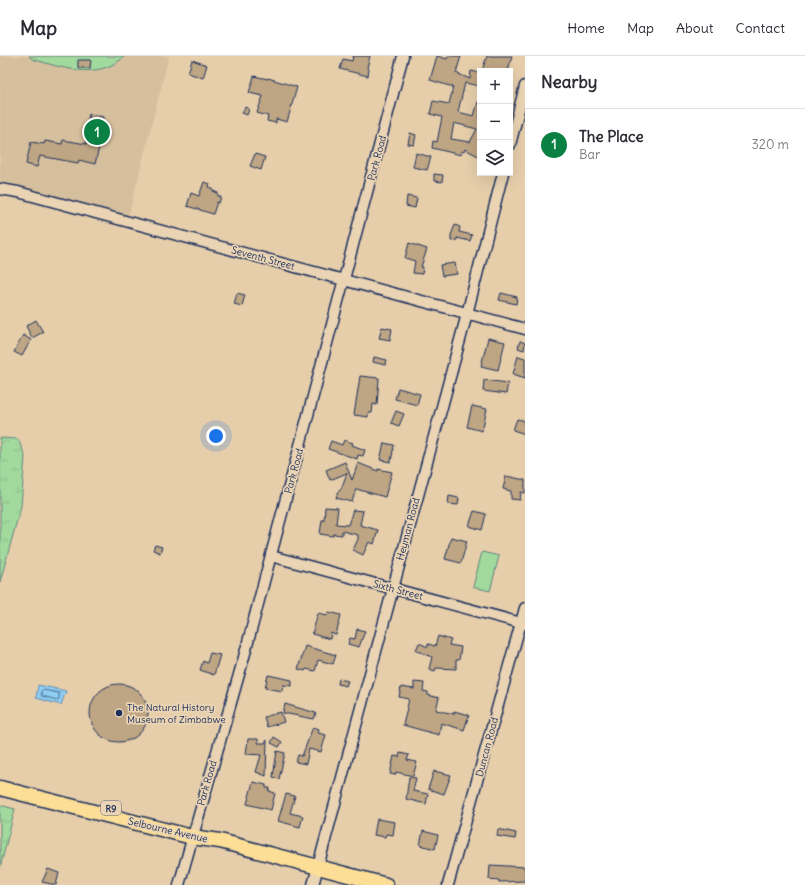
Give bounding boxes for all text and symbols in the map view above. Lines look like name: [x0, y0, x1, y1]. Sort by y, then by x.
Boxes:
text: Map: [20, 16, 57, 40]
text: Home: [567, 19, 605, 37]
text: Map: [627, 19, 654, 37]
text: About: [676, 19, 714, 37]
text: Contact: [736, 19, 785, 37]
map controls: [477, 68, 513, 176]
button: +: [477, 68, 513, 104]
text: Nearby: [541, 71, 597, 93]
button: −: [477, 104, 513, 140]
pin: 1: [84, 117, 110, 147]
text: The Place: [579, 127, 643, 146]
street label: Park Road: [365, 134, 389, 182]
text: 1: [551, 136, 557, 153]
text: 320 m: [751, 136, 789, 153]
button: layers: [477, 140, 513, 176]
text: Bar: [579, 146, 600, 163]
street label: Seventh Street: [230, 243, 297, 273]
your location: [206, 426, 226, 446]
street label: Park Road: [282, 447, 306, 495]
street label: Heyman Road: [393, 496, 423, 562]
street label: Sixth Street: [372, 577, 425, 603]
place label: The Natural History Museum of Zimbabwe: [127, 701, 226, 726]
marker: The Natural History Museum of Zimbabwe: [114, 708, 124, 718]
street label: Duncan Road: [473, 716, 501, 778]
street label: Park Road: [194, 759, 220, 807]
road number: R9: [101, 801, 121, 815]
street label: Selbourne Avenue: [127, 815, 209, 845]

